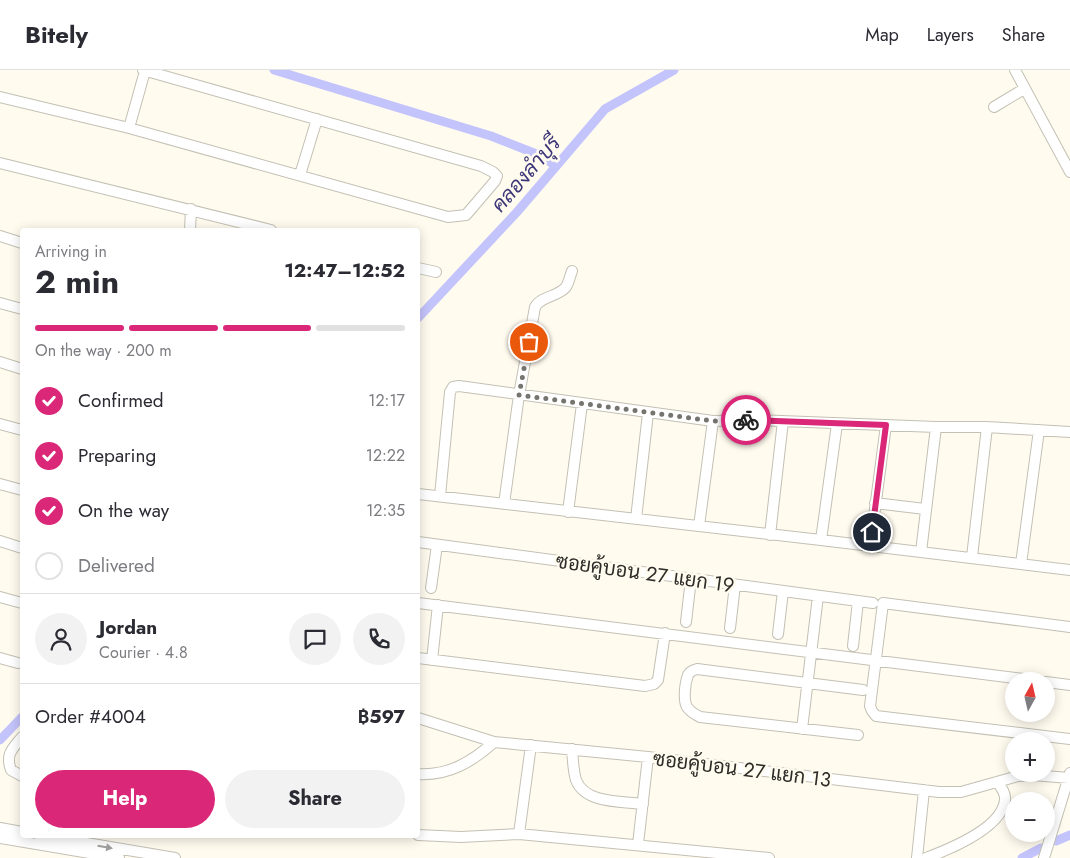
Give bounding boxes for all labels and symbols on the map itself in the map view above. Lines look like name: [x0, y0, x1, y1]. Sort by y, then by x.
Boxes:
water label: คลองลำบุรี: [484, 128, 569, 219]
pin: [508, 321, 550, 363]
courier: [721, 395, 771, 445]
pin: [851, 511, 893, 553]
street label: ซอยคู้บอน 27 แยก 19: [554, 547, 736, 600]
north arrow: [1005, 672, 1055, 722]
street label: ซอยคู้บอน 27 แยก 13: [651, 744, 833, 795]
one-way arrow: [97, 843, 113, 851]

